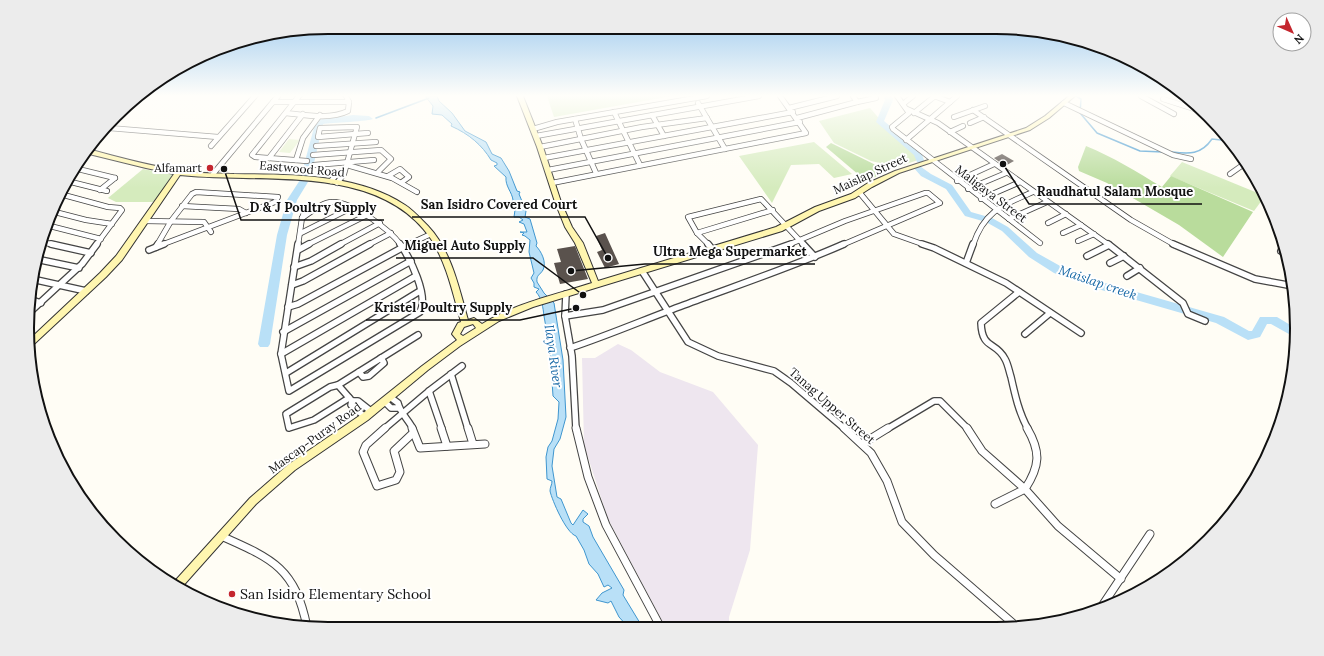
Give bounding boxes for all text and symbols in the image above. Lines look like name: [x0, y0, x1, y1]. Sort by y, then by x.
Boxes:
north arrow: [1272, 12, 1312, 52]
text: N: [1291, 31, 1307, 47]
street label: Maislap Street: [830, 150, 910, 197]
street label: Eastwood Road: [259, 157, 345, 180]
place label: Alfamart: [153, 160, 202, 175]
street label: Maligaya Street: [952, 162, 1031, 226]
marker: Alfamart: [205, 163, 215, 173]
callout: Raudhatul Salam Mosque: [1029, 179, 1202, 204]
text: Raudhatul Salam Mosque: [1037, 183, 1193, 200]
callout: San Isidro Covered Court: [412, 192, 585, 217]
callout: D & J Poultry Supply: [241, 195, 384, 220]
text: San Isidro Covered Court: [421, 196, 578, 213]
text: D & J Poultry Supply: [250, 199, 377, 216]
callout: Miguel Auto Supply: [396, 233, 533, 258]
text: Miguel Auto Supply: [404, 237, 527, 254]
callout: Ultra Mega Supermarket: [645, 239, 815, 264]
text: Ultra Mega Supermarket: [653, 243, 808, 260]
water label: Maislap creek: [1057, 261, 1139, 304]
callout: Kristel Poultry Supply: [366, 295, 520, 320]
text: Kristel Poultry Supply: [374, 299, 513, 316]
water label: Ilaya River: [541, 323, 566, 389]
street label: Tanag Upper Street: [786, 364, 879, 447]
street label: Mascap-Puray Road: [265, 399, 364, 476]
place label: San Isidro Elementary School: [240, 585, 431, 603]
marker: San Isidro Elementary School: [227, 589, 237, 599]

